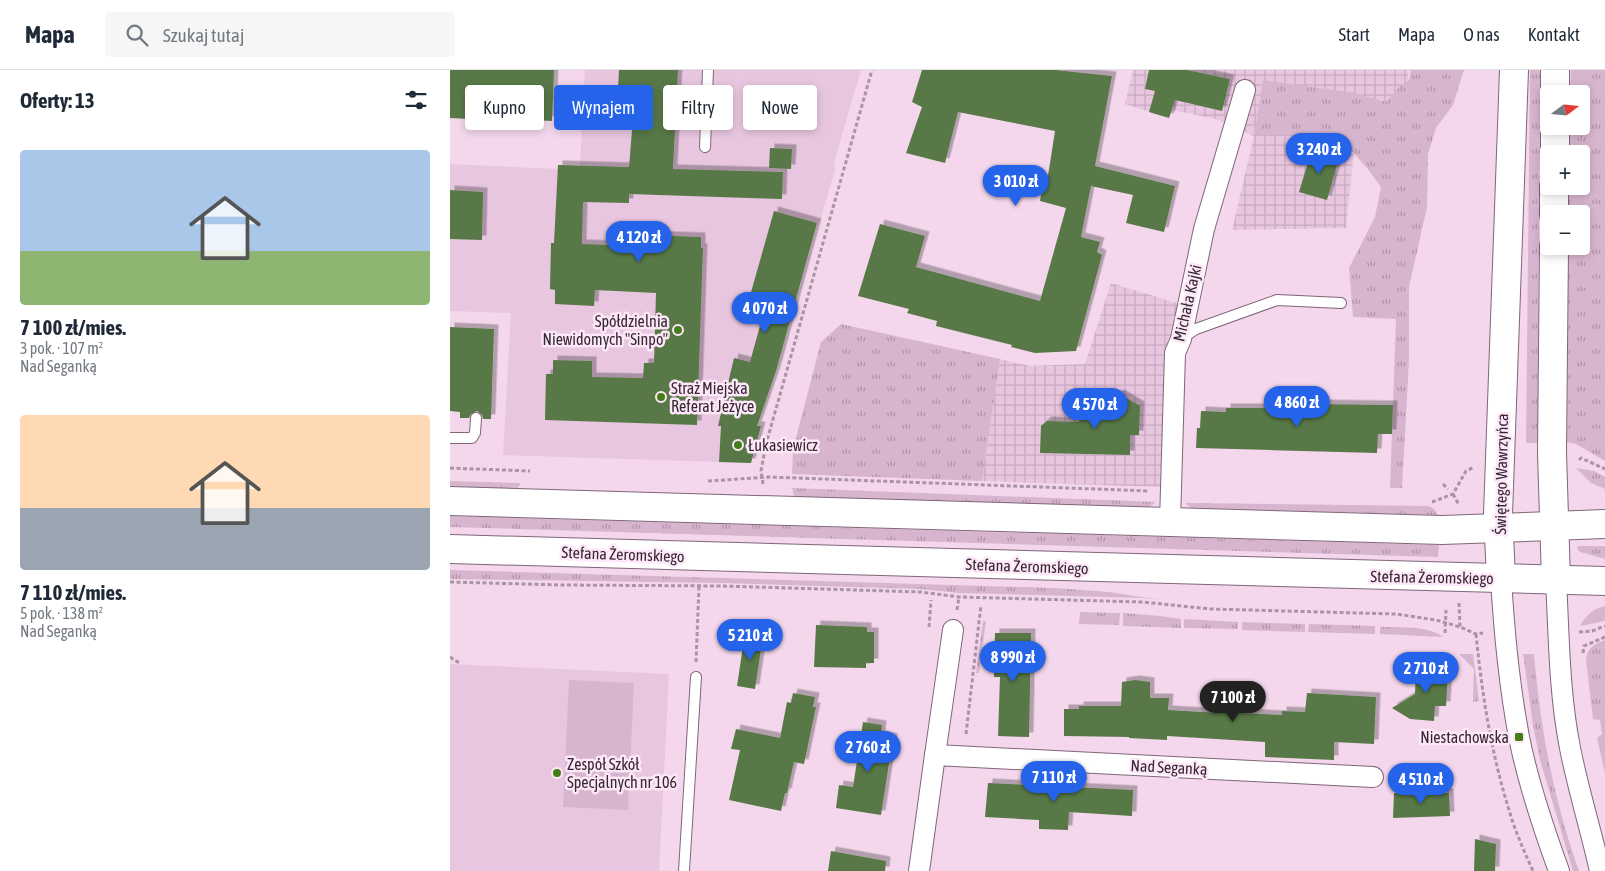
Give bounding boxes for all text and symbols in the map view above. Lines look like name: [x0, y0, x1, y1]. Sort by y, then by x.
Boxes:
search box: [105, 12, 455, 57]
text: Mapa: [25, 21, 75, 48]
icon: search: [123, 21, 151, 49]
text: Szukaj tutaj: [163, 24, 244, 46]
text: Start: [1338, 24, 1370, 45]
text: Mapa: [1398, 24, 1435, 45]
text: O nas: [1463, 24, 1500, 45]
text: Kontakt: [1528, 24, 1580, 45]
chip: Kupno: [465, 85, 544, 130]
chip: Wynajem: [554, 85, 653, 130]
chip: Filtry: [663, 85, 733, 130]
chip: Nowe: [743, 85, 817, 130]
north arrow: [1540, 85, 1590, 135]
map controls: [1540, 85, 1590, 255]
icon: filters: [402, 86, 430, 114]
text: Oferty: 13: [20, 88, 95, 112]
pin: 3 240 zł: [1267, 132, 1371, 175]
text: 3 240 zł: [1297, 140, 1341, 158]
button: +: [1540, 145, 1590, 195]
pin: 3 010 zł: [964, 164, 1068, 207]
text: 3 010 zł: [994, 172, 1038, 190]
icon: home: [180, 183, 270, 273]
button: −: [1540, 205, 1590, 255]
pin: 4 120 zł: [587, 220, 691, 263]
text: 4 120 zł: [617, 228, 661, 246]
street label: Michała Kajki: [1169, 263, 1206, 343]
pin: 4 070 zł: [713, 292, 817, 334]
text: 4 070 zł: [743, 299, 787, 317]
place label: Spółdzielnia Niewidomych "Sinpo": [543, 312, 668, 349]
text: 7 100 zł/mies.: [20, 315, 126, 339]
marker: Spółdzielnia Niewidomych "Sinpo": [672, 324, 684, 336]
text: 3 pok. · 107 m²: [20, 339, 103, 357]
text: Nad Seganką: [20, 357, 97, 375]
place label: Straż Miejska Referat Jeżyce: [671, 379, 754, 416]
pin: 4 860 zł: [1245, 386, 1349, 428]
pin: 4 570 zł: [1043, 388, 1147, 430]
marker: Straż Miejska Referat Jeżyce: [655, 391, 667, 403]
text: 4 860 zł: [1275, 393, 1319, 411]
text: 4 570 zł: [1073, 395, 1117, 413]
street label: Świętego Wawrzyńca: [1490, 413, 1512, 535]
place label: Łukasiewicz: [748, 436, 818, 454]
marker: Łukasiewicz: [732, 439, 744, 451]
icon: home: [180, 448, 270, 538]
street label: Stefana Żeromskiego: [561, 543, 685, 566]
street label: Stefana Żeromskiego: [965, 555, 1089, 578]
street label: Stefana Żeromskiego: [1370, 567, 1494, 588]
text: 7 110 zł/mies.: [20, 580, 126, 604]
text: 5 pok. · 138 m²: [20, 604, 103, 622]
pin: 5 210 zł: [698, 618, 802, 661]
text: Nad Seganką: [20, 622, 97, 640]
text: 5 210 zł: [728, 626, 772, 644]
pin: 8 990 zł: [961, 640, 1065, 683]
text: 8 990 zł: [991, 648, 1035, 666]
pin: 2 710 zł: [1374, 652, 1478, 694]
text: 2 710 zł: [1404, 659, 1448, 677]
pin: 7 100 zł: [1181, 680, 1285, 723]
text: 7 100 zł: [1211, 688, 1255, 706]
place label: Niestachowska: [1420, 728, 1509, 746]
pin: 2 760 zł: [816, 730, 920, 773]
marker: Niestachowska: [1513, 731, 1525, 743]
text: 2 760 zł: [846, 738, 890, 756]
place label: Zespół Szkół Specjalnych nr 106: [567, 755, 677, 792]
street label: Nad Seganką: [1130, 756, 1208, 779]
pin: 7 110 zł: [1002, 760, 1106, 803]
pin: 4 510 zł: [1369, 762, 1473, 805]
marker: Zespół Szkół Specjalnych nr 106: [551, 767, 563, 779]
text: 7 110 zł: [1032, 768, 1076, 786]
text: 4 510 zł: [1399, 770, 1443, 788]

